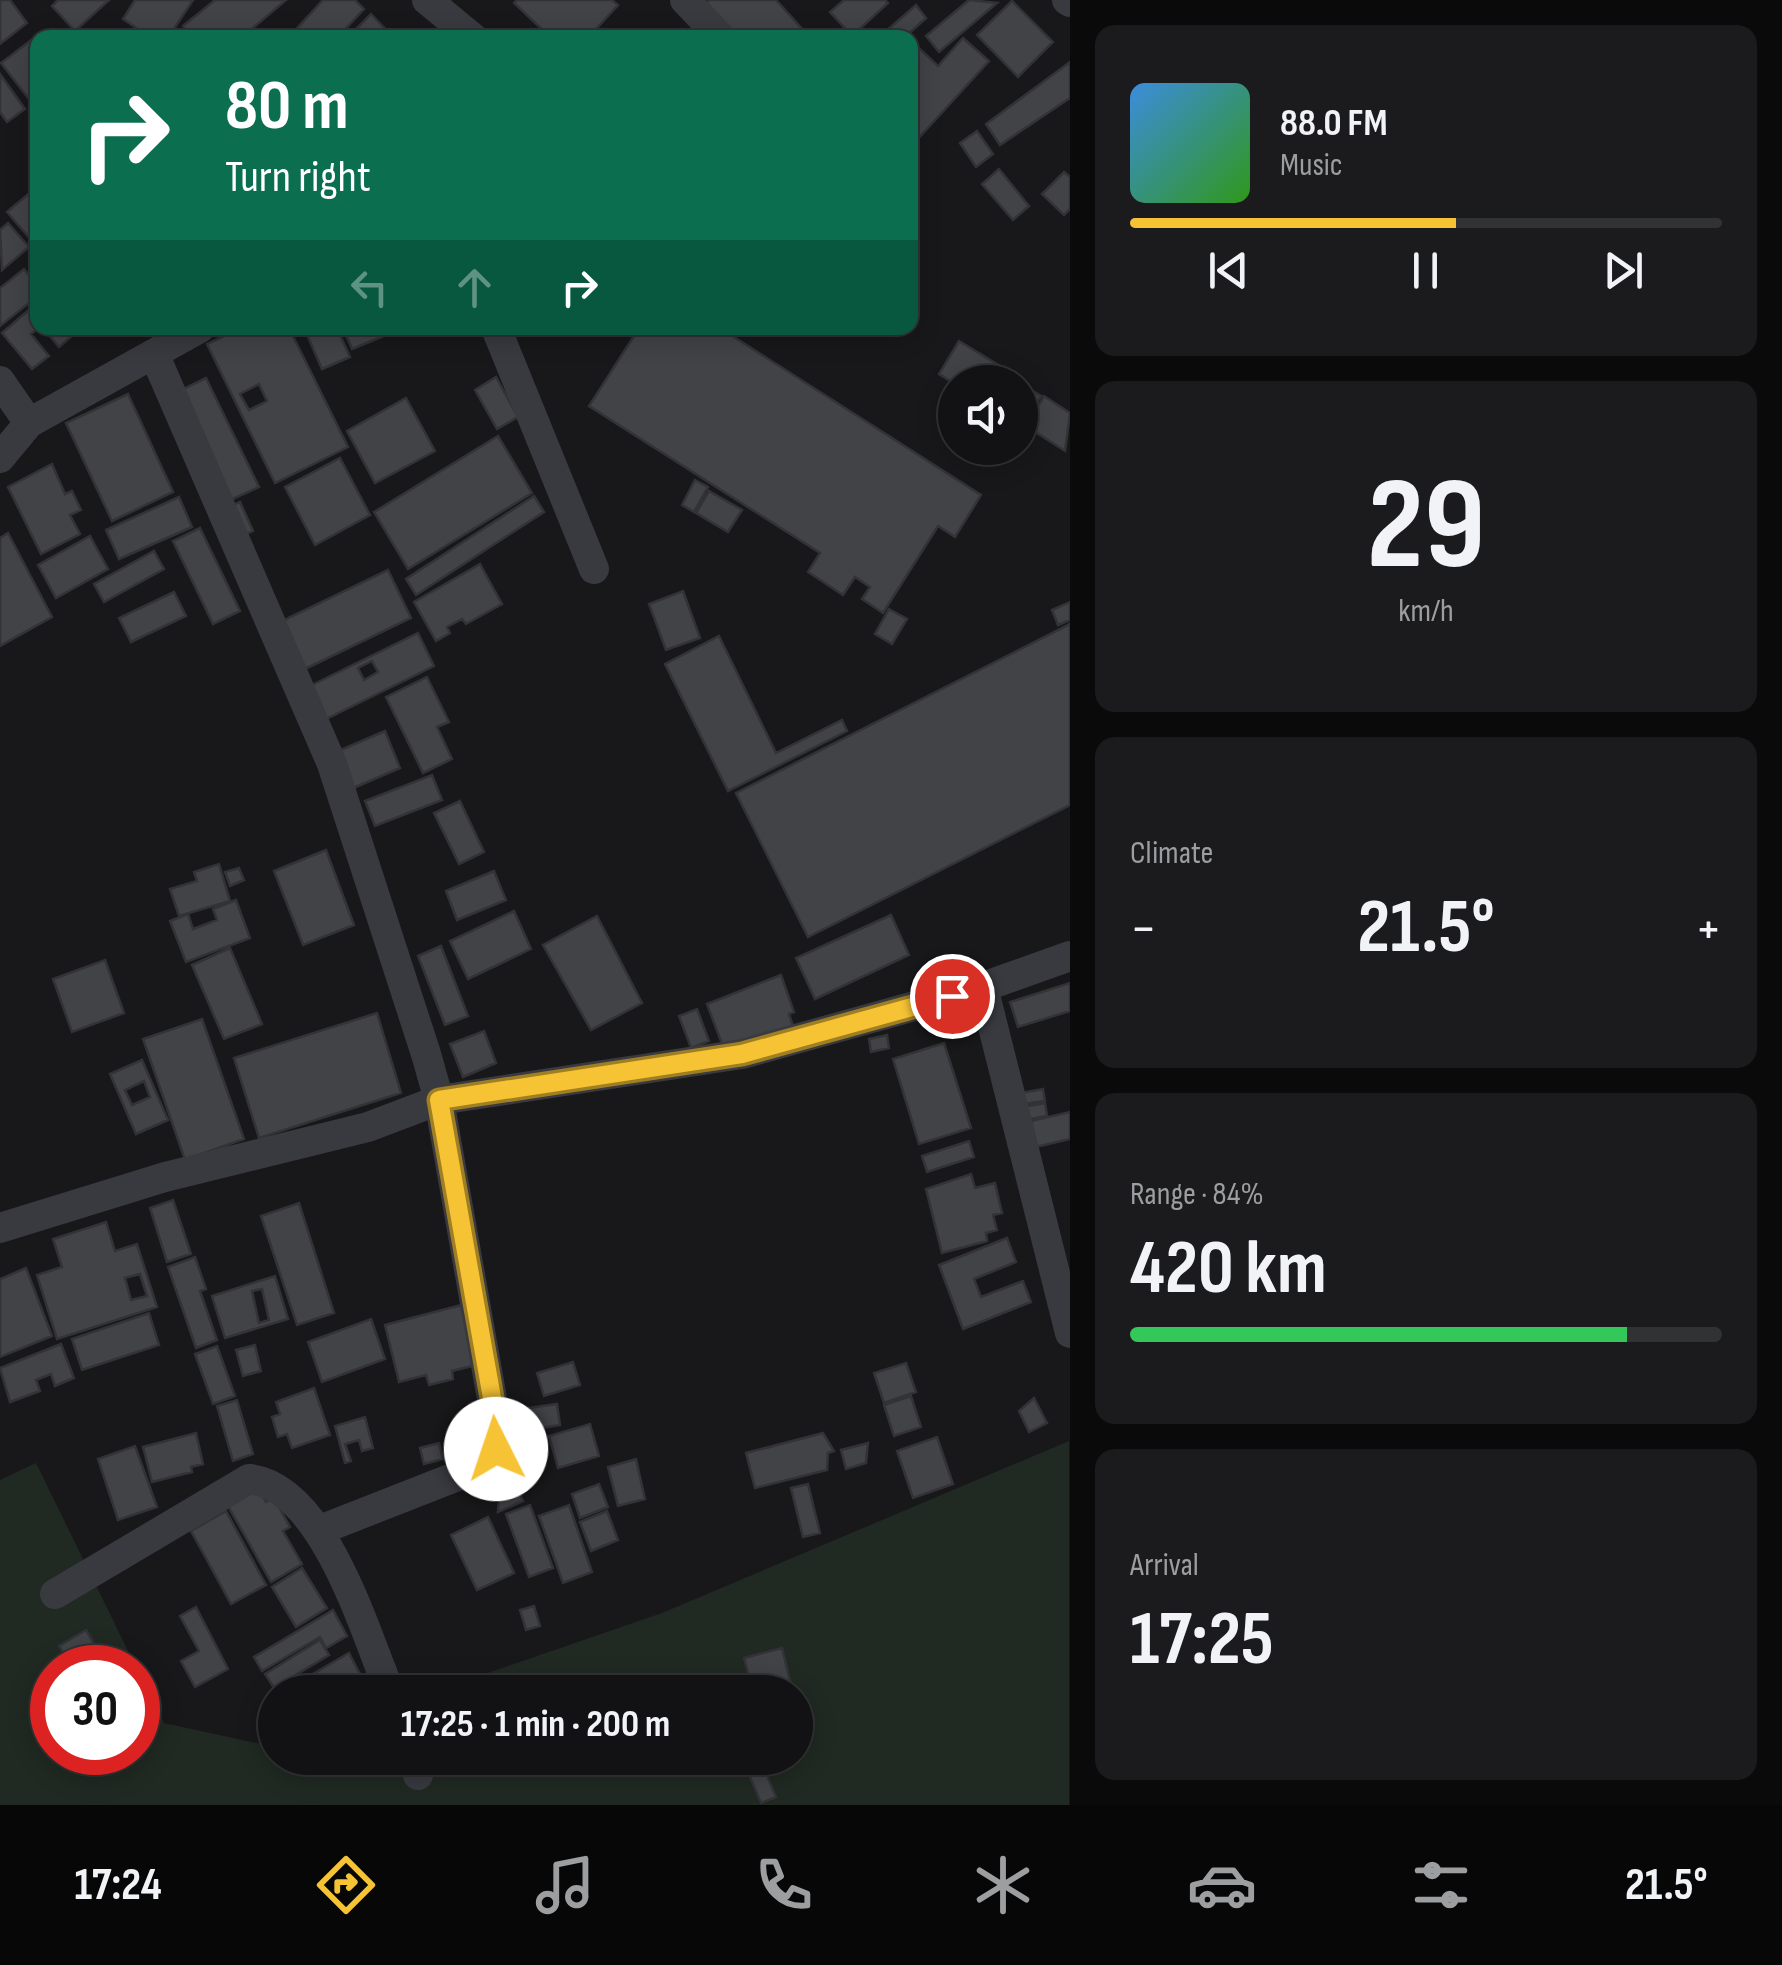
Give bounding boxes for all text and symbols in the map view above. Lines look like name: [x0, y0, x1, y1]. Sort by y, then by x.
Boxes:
text: 80 m: [225, 65, 349, 149]
icon: right: [60, 70, 190, 200]
text: 88.0 FM: [1280, 101, 1388, 146]
text: Music: [1280, 146, 1343, 185]
text: Turn right: [225, 150, 371, 205]
icon: previous: [1201, 243, 1256, 298]
icon: pause: [1398, 243, 1453, 298]
icon: next: [1596, 243, 1651, 298]
icon: left: [342, 260, 397, 315]
icon: ahead: [447, 260, 502, 315]
icon: right: [552, 260, 607, 315]
map controls: [938, 365, 1038, 465]
button: sound: [938, 365, 1038, 465]
text: 29: [1367, 449, 1485, 605]
text: km/h: [1398, 592, 1454, 631]
text: Climate: [1130, 834, 1213, 873]
text: 21.5°: [1357, 883, 1495, 974]
text: −: [1130, 896, 1157, 963]
text: +: [1695, 896, 1722, 963]
pin: [910, 954, 995, 1039]
icon: arrive: [925, 969, 980, 1024]
text: Range · 84%: [1130, 1175, 1264, 1214]
text: 420 km: [1130, 1224, 1327, 1315]
position arrow: [444, 1397, 548, 1501]
text: Arrival: [1130, 1546, 1199, 1585]
text: 17:25: [1130, 1595, 1274, 1686]
speed limit sign: 30: [30, 1645, 160, 1775]
text: 17:25 · 1 min · 200 m: [401, 1702, 670, 1747]
icon: directions: [311, 1850, 381, 1920]
icon: music: [530, 1850, 600, 1920]
icon: phone: [749, 1850, 819, 1920]
icon: climate: [968, 1850, 1038, 1920]
icon: car: [1187, 1850, 1257, 1920]
icon: filters: [1406, 1850, 1476, 1920]
text: 17:24: [75, 1858, 162, 1913]
text: 21.5°: [1625, 1858, 1707, 1913]

